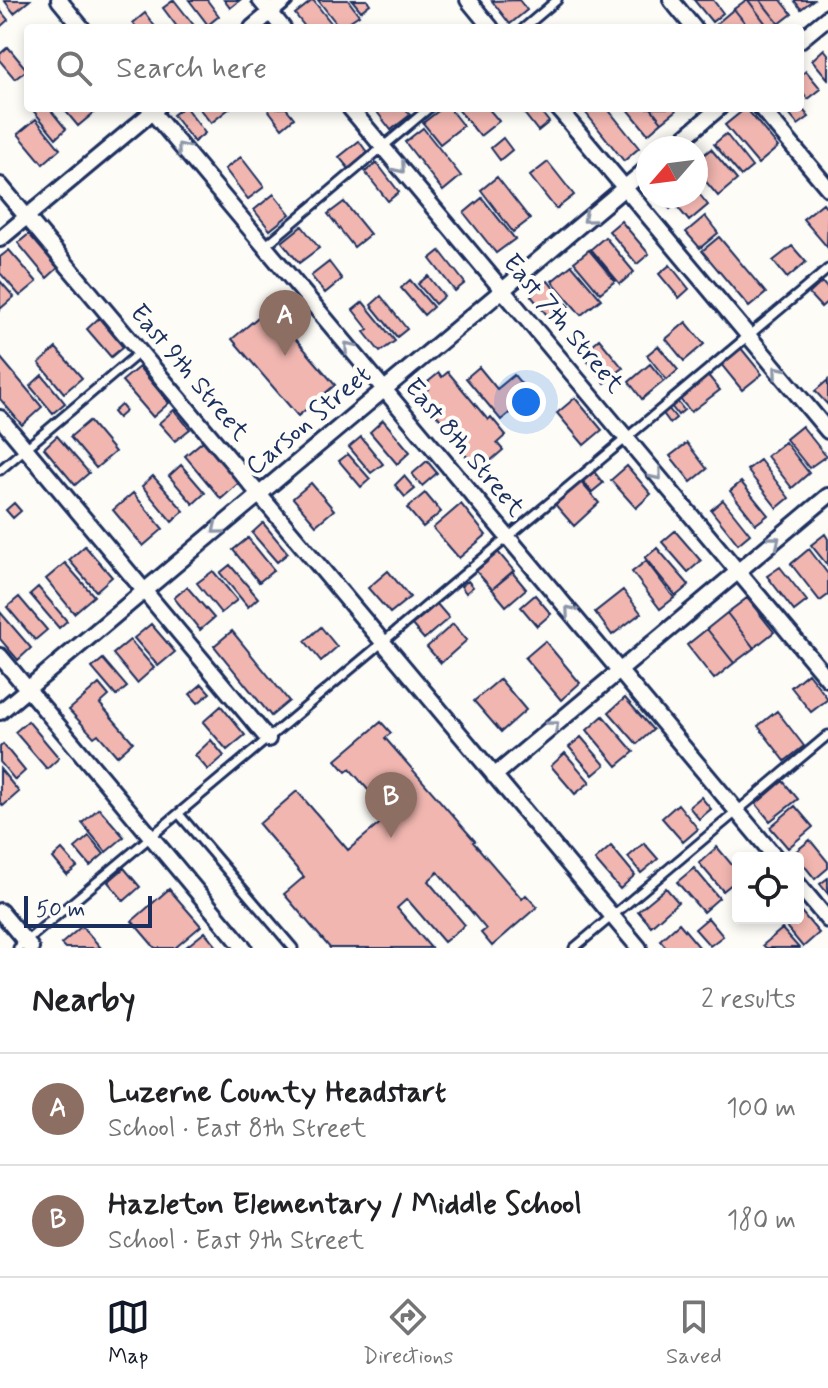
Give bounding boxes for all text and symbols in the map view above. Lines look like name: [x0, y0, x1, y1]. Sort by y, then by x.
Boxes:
search box: [24, 24, 804, 112]
icon: search: [52, 46, 96, 90]
text: Search here: [116, 49, 267, 88]
north arrow: [636, 136, 708, 208]
one-way arrow: [177, 142, 192, 157]
one-way arrow: [390, 159, 405, 173]
one-way arrow: [583, 208, 598, 223]
street label: East 7th Street: [495, 247, 631, 401]
pin: A: [259, 290, 311, 356]
street label: East 9th Street: [122, 297, 256, 449]
one-way arrow: [344, 342, 359, 356]
street label: Carson Street: [239, 358, 379, 484]
one-way arrow: [773, 365, 788, 380]
street label: East 8th Street: [396, 372, 532, 524]
your location: [506, 382, 546, 422]
one-way arrow: [647, 465, 662, 480]
one-way arrow: [212, 519, 227, 534]
one-way arrow: [766, 536, 780, 551]
one-way arrow: [565, 606, 580, 620]
one-way arrow: [545, 721, 560, 736]
pin: B: [365, 772, 417, 838]
map controls: [732, 852, 804, 924]
button: locate: [732, 852, 804, 924]
scale bar: [24, 892, 152, 928]
text: 50 m: [36, 896, 85, 924]
text: Nearby: [32, 978, 136, 1023]
text: 2 results: [701, 983, 796, 1017]
text: Luzerne County Headstart: [108, 1073, 446, 1112]
text: A: [49, 1092, 67, 1126]
text: 100 m: [726, 1092, 796, 1126]
text: School · East 8th Street: [108, 1112, 366, 1146]
text: Hazleton Elementary / Middle School: [108, 1185, 582, 1224]
text: B: [50, 1204, 66, 1238]
text: 180 m: [727, 1204, 796, 1238]
text: School · East 9th Street: [108, 1224, 364, 1258]
tab: Map: [106, 1295, 150, 1371]
tab: Directions: [363, 1295, 453, 1371]
tab: Saved: [666, 1295, 722, 1371]

